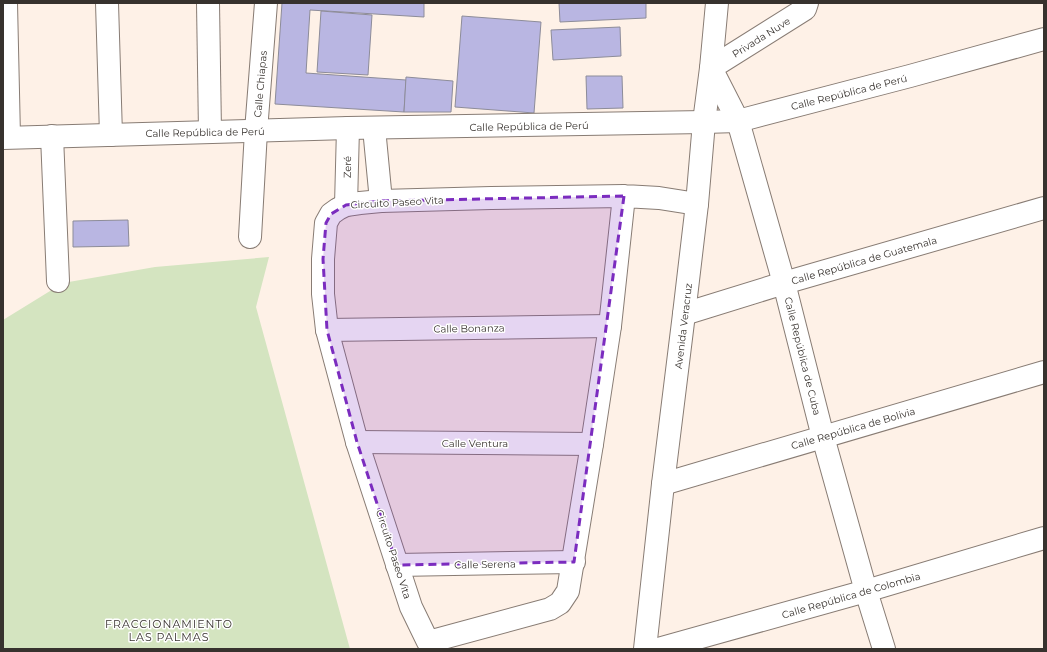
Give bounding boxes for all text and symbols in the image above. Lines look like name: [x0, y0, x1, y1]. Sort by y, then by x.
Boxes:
street label: Privada Nuve: [730, 14, 793, 60]
street label: Calle Chiapas: [251, 50, 270, 118]
street label: Calle República de Perú: [790, 72, 909, 113]
street label: Calle República de Perú: [469, 119, 589, 134]
street label: Calle República de Perú: [145, 125, 265, 140]
street label: Zeré: [341, 156, 354, 178]
street label: Circuito Paseo Vita: [350, 194, 444, 211]
street label: Calle República de Guatemala: [790, 233, 938, 288]
street label: Avenida Veracruz: [672, 282, 695, 370]
street label: Calle República de Cuba: [781, 295, 824, 417]
street label: Calle Bonanza: [433, 321, 505, 336]
street label: Calle República de Bolivia: [789, 404, 917, 452]
street label: Calle Ventura: [442, 437, 508, 450]
street label: Circuito Paseo Vita: [373, 508, 414, 601]
street label: Calle Serena: [454, 557, 516, 572]
street label: Calle República de Colombia: [780, 569, 922, 622]
district label: FRACCIONAMIENTO LAS PALMAS: [105, 617, 233, 644]

